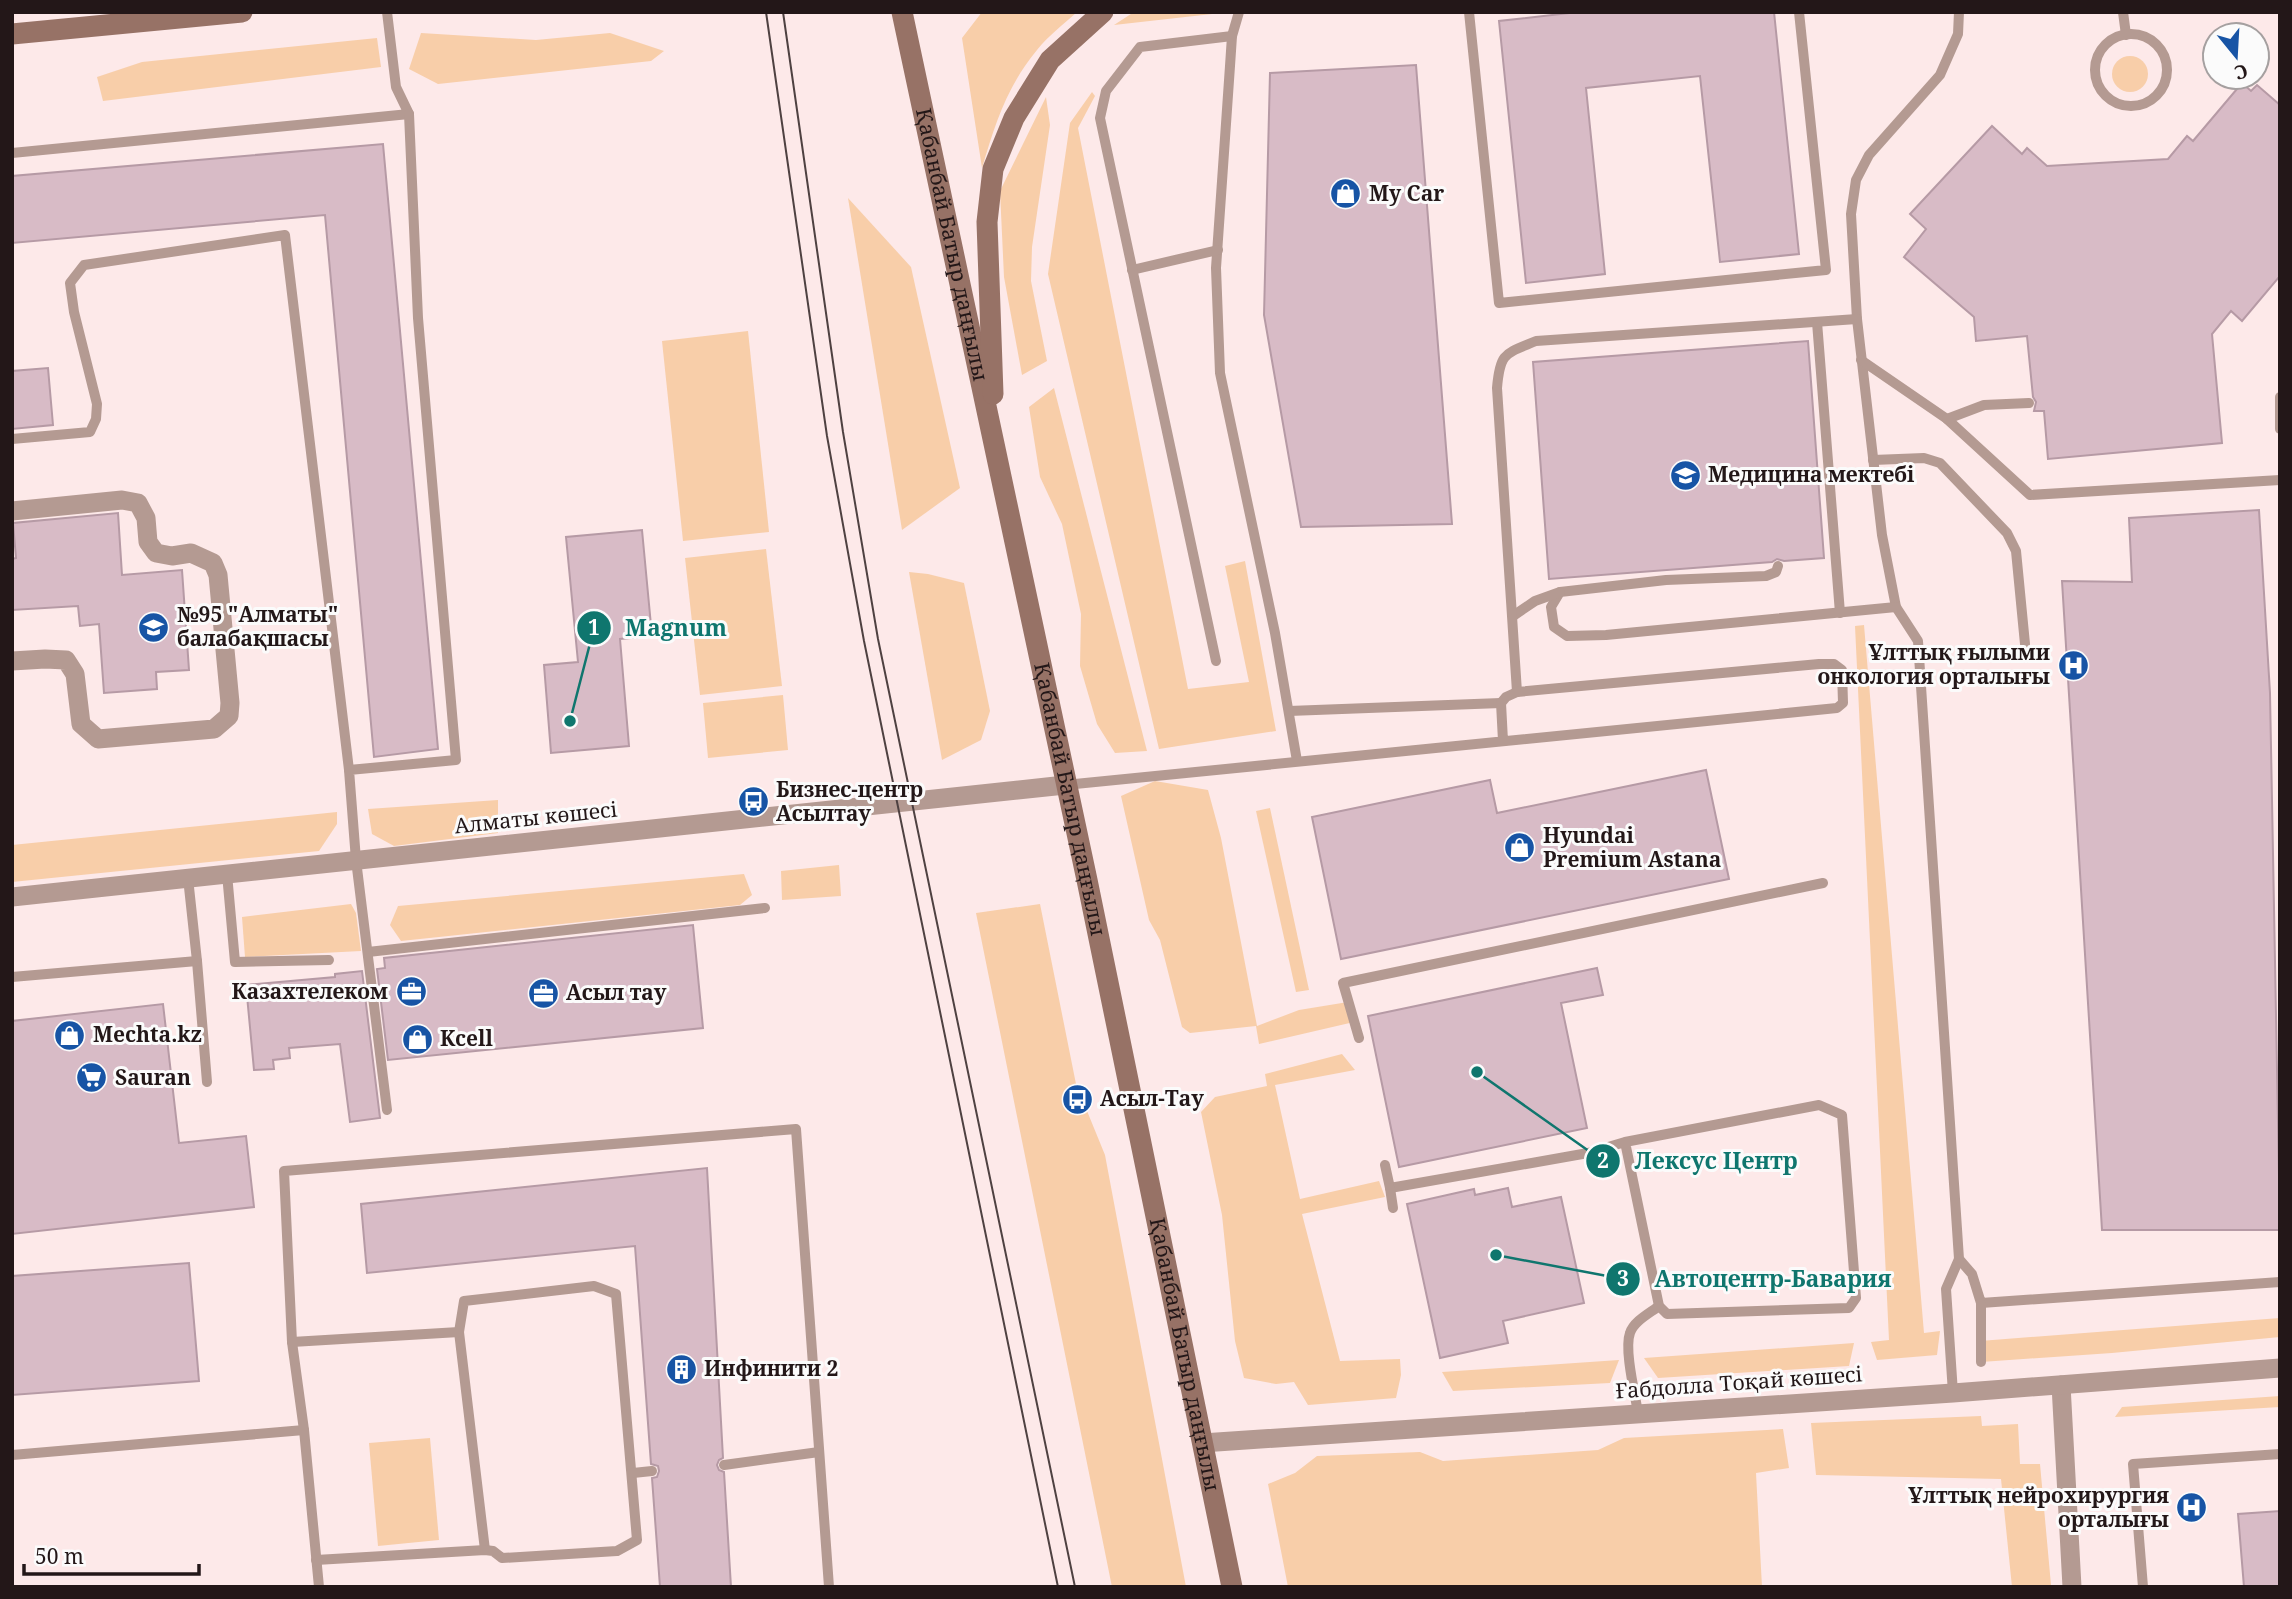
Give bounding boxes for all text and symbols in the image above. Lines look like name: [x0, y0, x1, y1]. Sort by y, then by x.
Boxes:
north arrow: [2201, 21, 2271, 91]
text: С: [2231, 58, 2251, 86]
street label: Қабанбай Батыр даңғылы: [910, 105, 995, 384]
shop icon: My Car: [1329, 177, 1363, 211]
place label: My Car: [1369, 179, 1444, 207]
school or university icon: Медицина мектебі: [1668, 458, 1702, 492]
place label: Медицина мектебі: [1708, 460, 1915, 488]
place label: №95 "Алматы" балабақшасы: [177, 600, 338, 652]
callout: Magnum: [576, 606, 741, 650]
school or university icon: №95 "Алматы" балабақшасы: [137, 610, 171, 644]
text: Magnum: [625, 611, 727, 643]
text: 1: [588, 613, 600, 641]
place label: Ұлттық ғылыми онкология орталығы: [1817, 638, 2051, 690]
hospital icon: Ұлттық ғылыми онкология орталығы: [2056, 648, 2090, 682]
street label: Қабанбай Батыр даңғылы: [1028, 660, 1113, 938]
place label: Бизнес-центр Асылтау: [776, 775, 923, 827]
bus stop icon: Бизнес-центр Асылтау: [736, 785, 770, 819]
street label: Алматы көшесі: [453, 795, 619, 839]
place label: Hyundai Premium Astana: [1543, 821, 1721, 873]
shop icon: Hyundai Premium Astana: [1503, 831, 1537, 865]
office icon: Казахтелеком: [394, 975, 428, 1009]
office icon: Асыл тау: [526, 976, 560, 1010]
place label: Казахтелеком: [231, 977, 388, 1005]
place label: Асыл тау: [566, 978, 667, 1006]
shop icon: Mechta.kz: [53, 1018, 87, 1052]
place label: Mechta.kz: [93, 1020, 202, 1048]
shop icon: Kcell: [400, 1022, 434, 1056]
place label: Kcell: [440, 1024, 493, 1052]
supermarket icon: Sauran: [75, 1061, 109, 1095]
place label: Sauran: [115, 1063, 191, 1091]
bus stop icon: Асыл-Тау: [1060, 1082, 1094, 1116]
place label: Асыл-Тау: [1100, 1084, 1204, 1112]
callout: Лексус Центр: [1585, 1139, 1811, 1183]
text: Лексус Центр: [1634, 1144, 1798, 1176]
text: 2: [1597, 1146, 1609, 1174]
street label: Қабанбай Батыр даңғылы: [1144, 1215, 1227, 1494]
callout: Автоцентр-Бавария: [1606, 1257, 1905, 1301]
text: Автоцентр-Бавария: [1655, 1262, 1891, 1294]
text: 3: [1617, 1264, 1629, 1292]
building icon: Инфинити 2: [664, 1352, 698, 1386]
place label: Инфинити 2: [704, 1354, 838, 1382]
street label: Ғабдолла Тоқай көшесі: [1614, 1359, 1863, 1405]
place label: Ұлттық нейрохирургия орталығы: [1908, 1481, 2170, 1533]
hospital icon: Ұлттық нейрохирургия орталығы: [2175, 1491, 2209, 1525]
scale bar: [24, 1532, 200, 1576]
text: 50 m: [35, 1542, 84, 1570]

